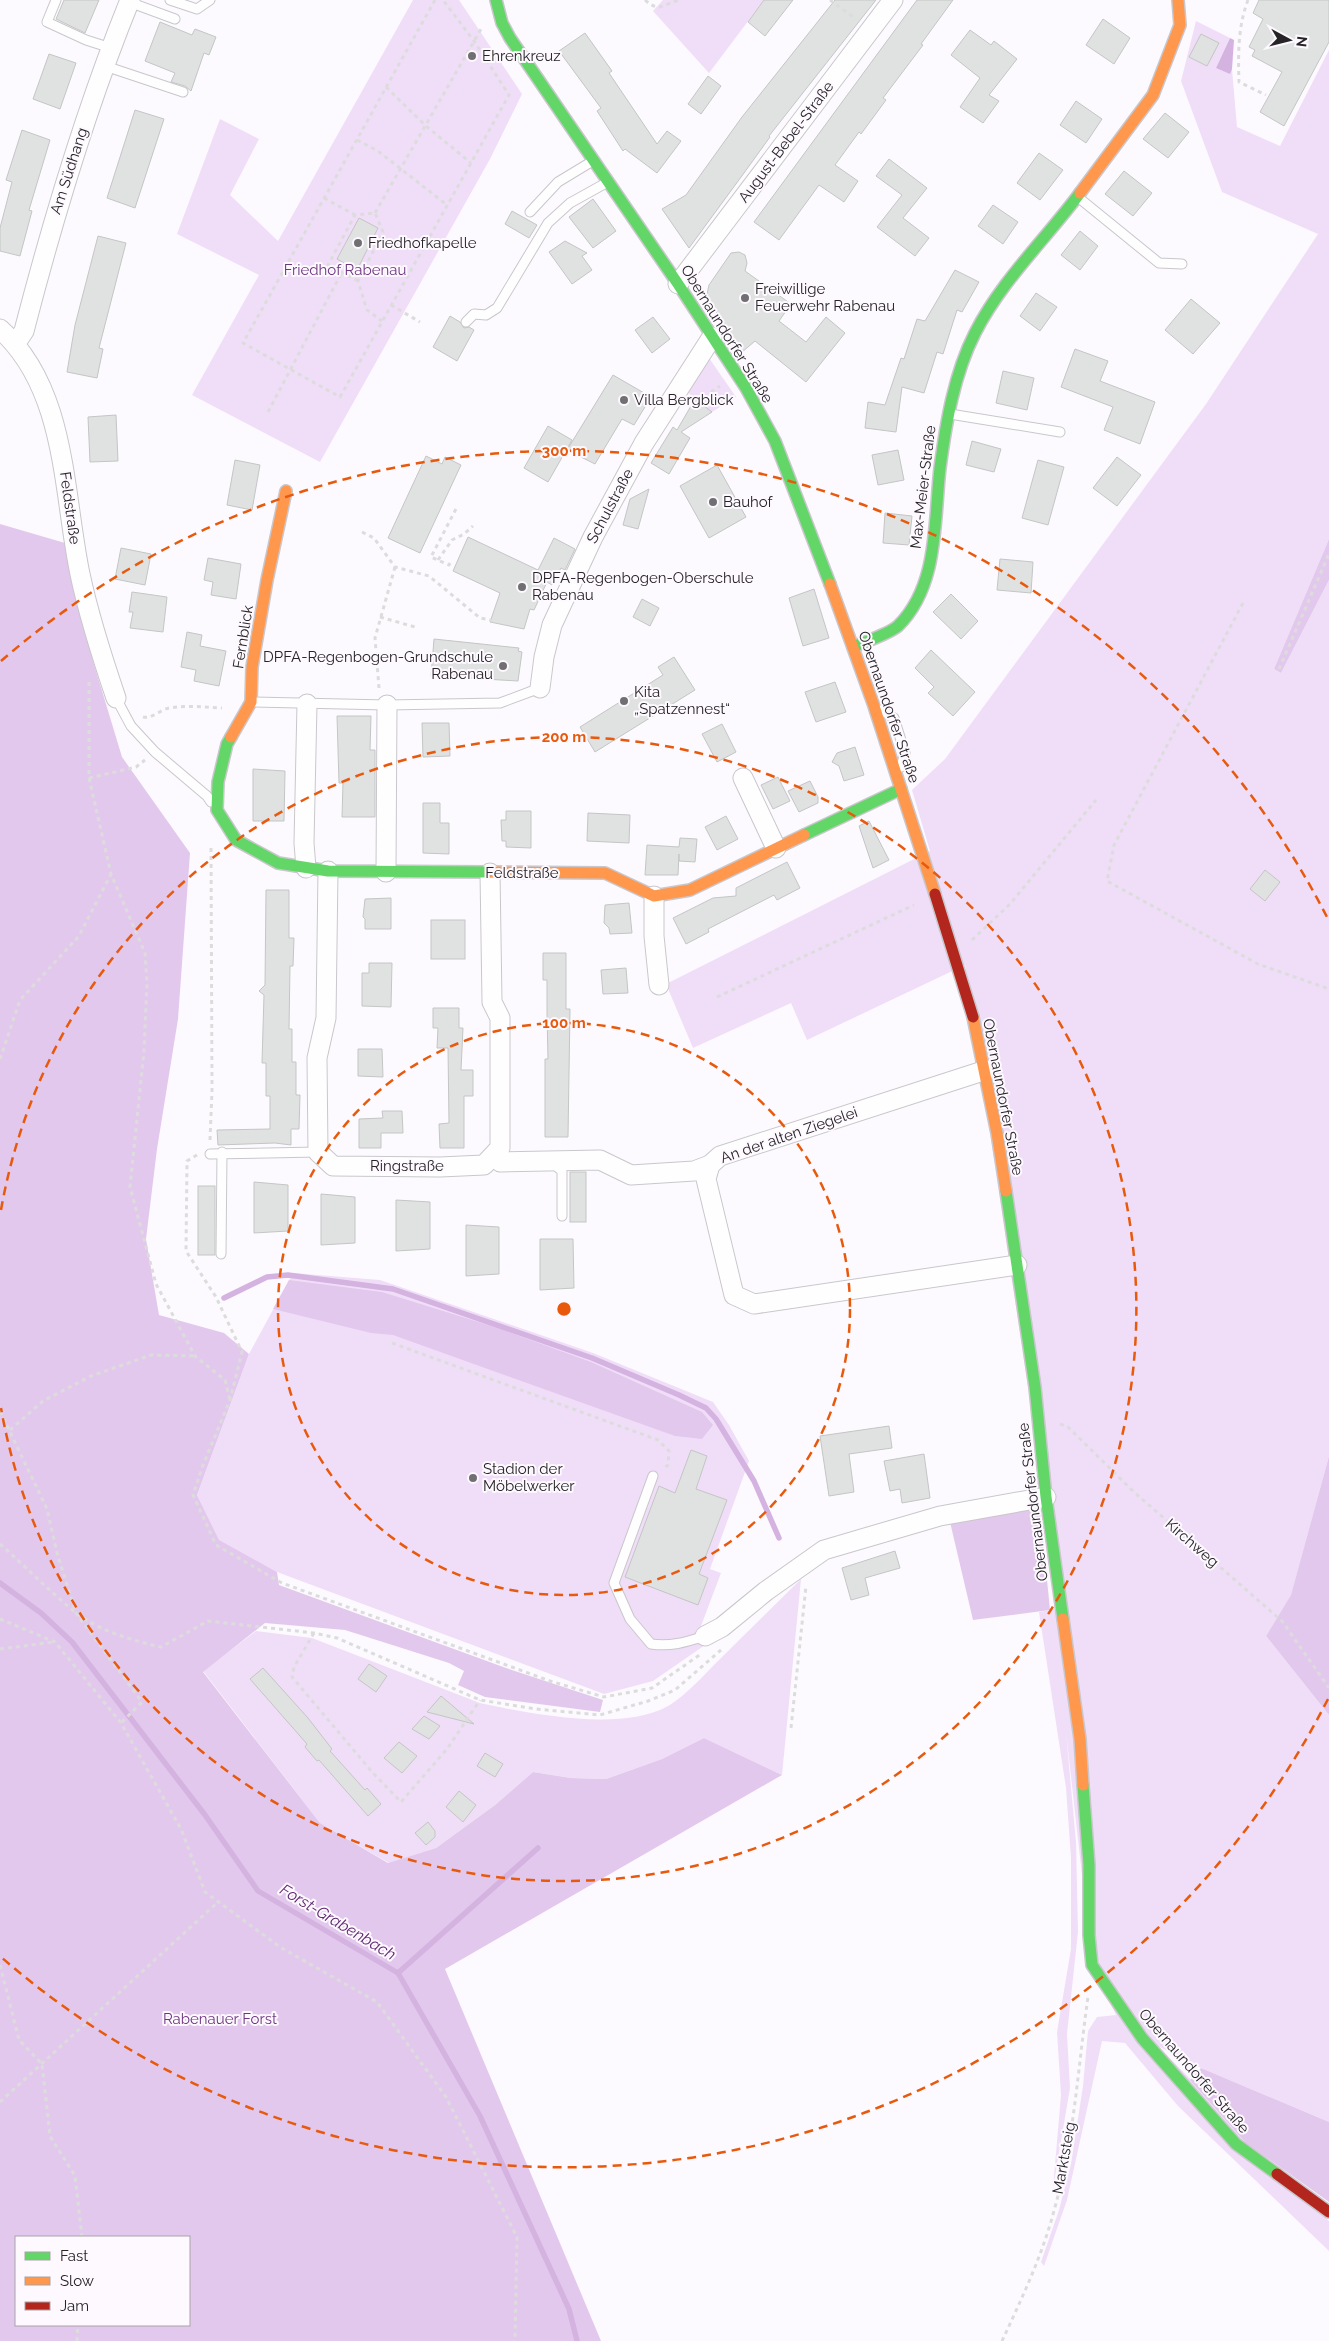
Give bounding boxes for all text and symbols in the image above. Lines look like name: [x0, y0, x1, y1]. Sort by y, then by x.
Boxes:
north arrow: [1264, 15, 1314, 65]
text: N: [1293, 35, 1310, 48]
place label: Ehrenkreuz: [482, 47, 561, 65]
marker: Ehrenkreuz: [466, 50, 478, 62]
street label: August-Bebel-Straße: [735, 78, 838, 206]
street label: Am Südhang: [47, 125, 91, 217]
place label: Friedhofkapelle: [368, 234, 477, 252]
marker: Friedhofkapelle: [352, 237, 364, 249]
park label: Friedhof Rabenau: [284, 261, 406, 279]
street label: Obernaundorfer Straße: [677, 262, 777, 407]
place label: Freiwillige Feuerwehr Rabenau: [755, 280, 895, 315]
marker: Freiwillige Feuerwehr Rabenau: [739, 292, 751, 304]
place label: Villa Bergblick: [634, 391, 734, 409]
marker: Villa Bergblick: [618, 394, 630, 406]
street label: Max-Meier-Straße: [906, 424, 940, 550]
text: 300 m: [542, 442, 586, 460]
street label: Schulstraße: [583, 465, 637, 546]
street label: Feldstraße: [56, 470, 84, 546]
place label: Bauhof: [723, 493, 774, 511]
marker: Bauhof: [707, 496, 719, 508]
place label: DPFA-Regenbogen-Oberschule Rabenau: [532, 569, 754, 604]
marker: DPFA-Regenbogen-Oberschule Rabenau: [516, 581, 528, 593]
street label: Fernblick: [229, 604, 257, 670]
street label: Obernaundorfer Straße: [855, 629, 924, 785]
place label: DPFA-Regenbogen-Grundschule Rabenau: [263, 648, 493, 683]
marker: DPFA-Regenbogen-Grundschule Rabenau: [497, 660, 509, 672]
place label: Kita „Spatzennest“: [634, 683, 730, 718]
marker: Kita „Spatzennest“: [618, 695, 630, 707]
text: 200 m: [542, 728, 586, 746]
street label: Feldstraße: [485, 864, 559, 882]
text: 100 m: [542, 1014, 586, 1032]
street label: Obernaundorfer Straße: [979, 1017, 1027, 1177]
street label: An der alten Ziegelei: [718, 1103, 860, 1167]
street label: Ringstraße: [370, 1157, 444, 1175]
centre of rings: [555, 1300, 573, 1318]
street label: Obernaundorfer Straße: [1014, 1422, 1052, 1582]
place label: Stadion der Möbelwerker: [483, 1460, 575, 1495]
marker: Stadion der Möbelwerker: [467, 1472, 479, 1484]
street label: Kirchweg: [1162, 1515, 1222, 1571]
water label: Forst-Grabenbach: [277, 1880, 399, 1964]
street label: Obernaundorfer Straße: [1135, 2005, 1253, 2137]
park label: Rabenauer Forst: [163, 2010, 277, 2028]
street label: Marktsteig: [1049, 2120, 1079, 2196]
legend: [15, 2236, 190, 2326]
text: Fast: [60, 2247, 88, 2265]
text: Slow: [60, 2272, 94, 2290]
text: Jam: [60, 2297, 89, 2315]

